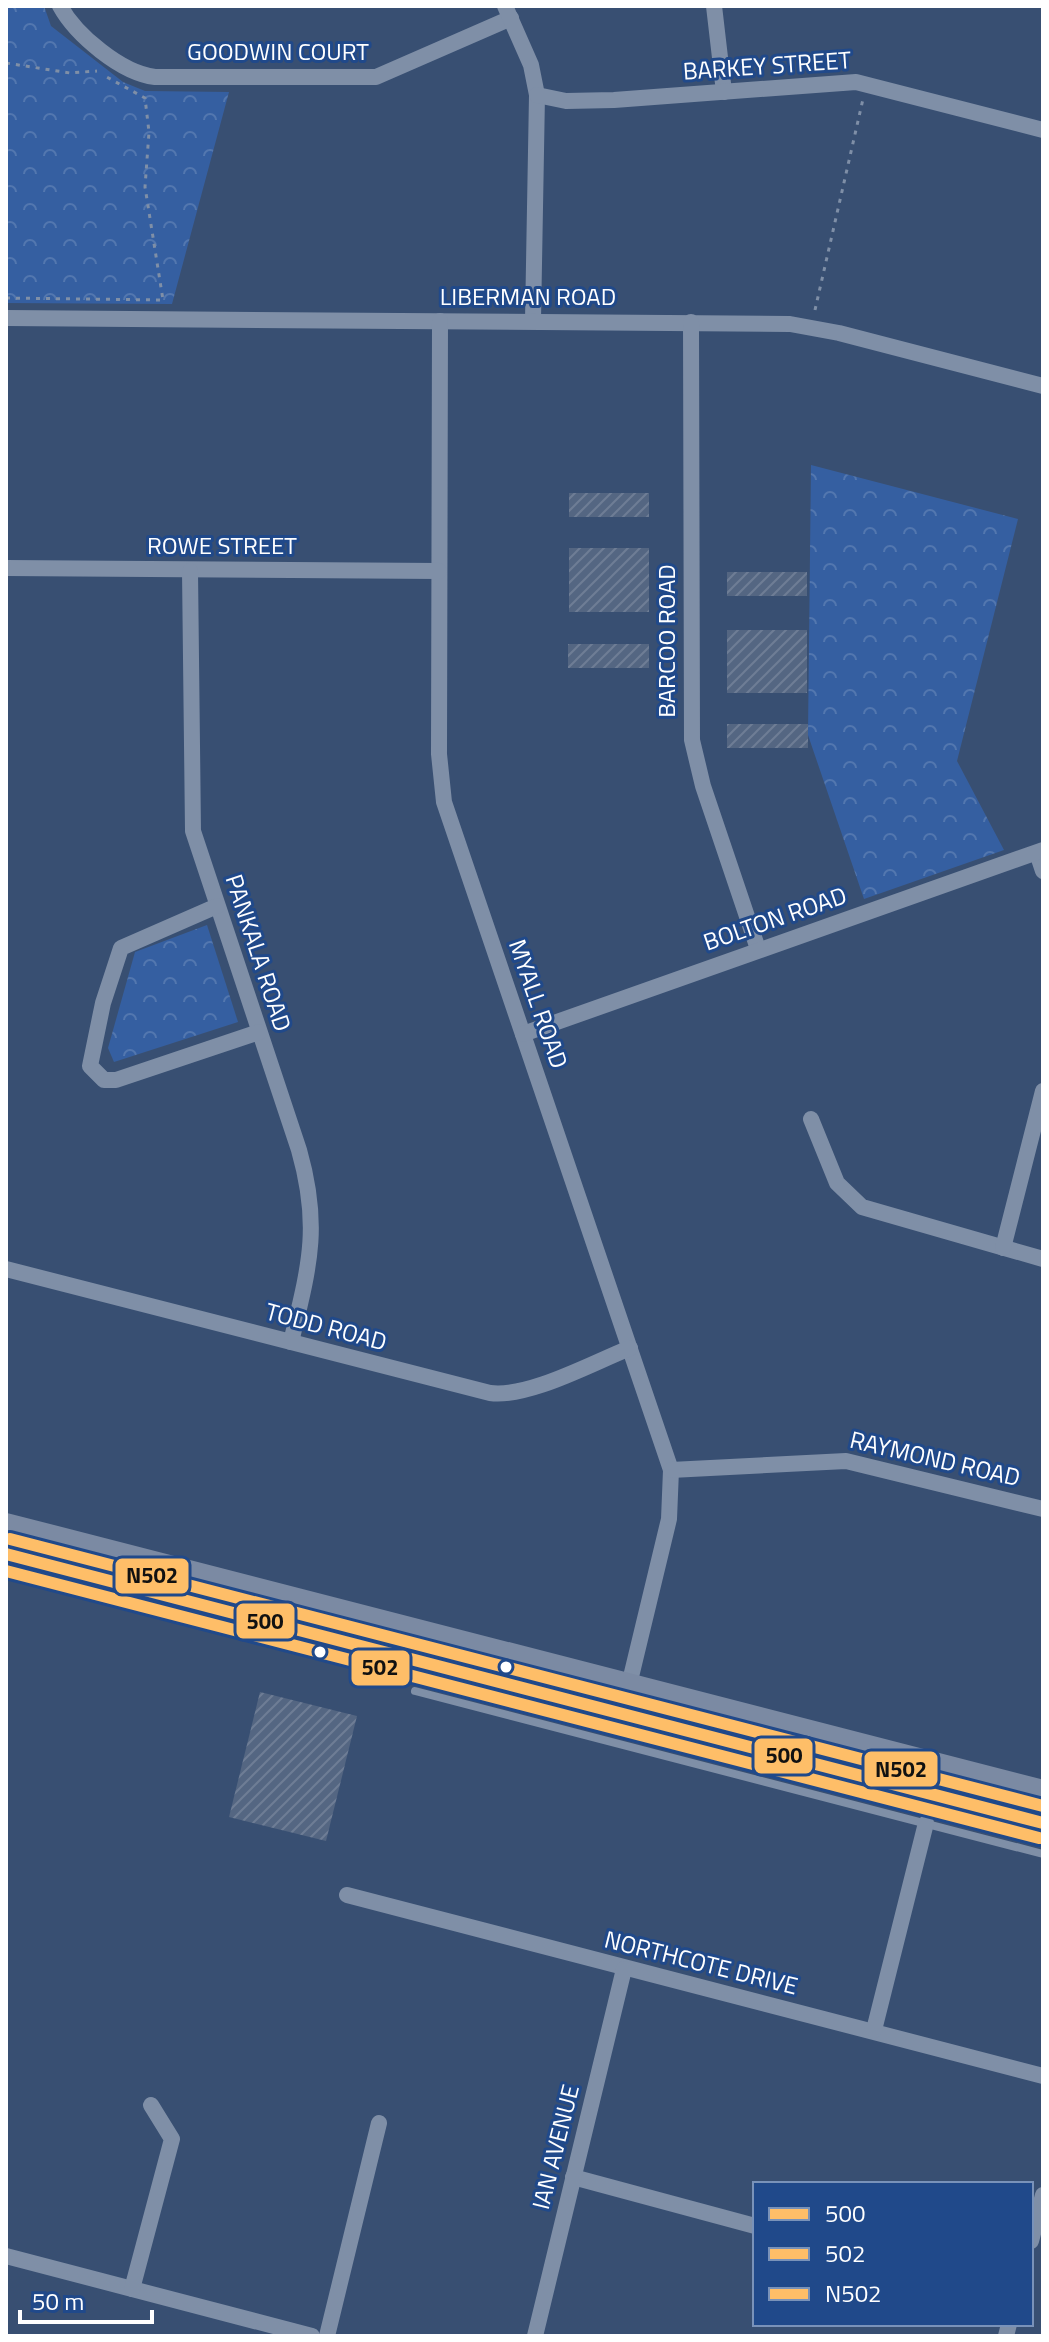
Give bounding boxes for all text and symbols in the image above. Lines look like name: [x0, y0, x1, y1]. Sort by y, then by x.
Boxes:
street label: GOODWIN COURT: [187, 33, 369, 69]
street label: BARKEY STREET: [682, 41, 853, 89]
street label: LIBERMAN ROAD: [440, 278, 616, 314]
street label: ROWE STREET: [147, 527, 297, 563]
street label: BARCOO ROAD: [648, 564, 684, 718]
street label: PANKALA ROAD: [217, 870, 301, 1036]
street label: BOLTON ROAD: [698, 877, 851, 959]
street label: MYALL ROAD: [500, 934, 578, 1073]
street label: TODD ROAD: [262, 1293, 391, 1360]
street label: RAYMOND ROAD: [847, 1421, 1024, 1495]
line badge: N502: [114, 1557, 190, 1595]
text: N502: [126, 1558, 178, 1592]
line badge: 500: [235, 1602, 296, 1640]
text: 500: [247, 1604, 283, 1638]
unlabelled marker: [312, 1644, 328, 1660]
line badge: 502: [350, 1649, 411, 1687]
text: 502: [362, 1650, 398, 1684]
unlabelled marker: [498, 1659, 514, 1675]
line badge: 500: [753, 1737, 814, 1775]
text: 500: [766, 1738, 802, 1772]
line badge: N502: [863, 1750, 939, 1788]
text: N502: [875, 1752, 927, 1786]
street label: NORTHCOTE DRIVE: [601, 1921, 802, 2003]
street label: IAN AVENUE: [522, 2081, 588, 2213]
legend: [753, 2182, 1033, 2326]
text: 500: [825, 2195, 865, 2231]
text: 502: [825, 2235, 865, 2271]
scale bar: [20, 2274, 152, 2324]
text: N502: [825, 2275, 882, 2311]
text: 50 m: [32, 2283, 84, 2319]

